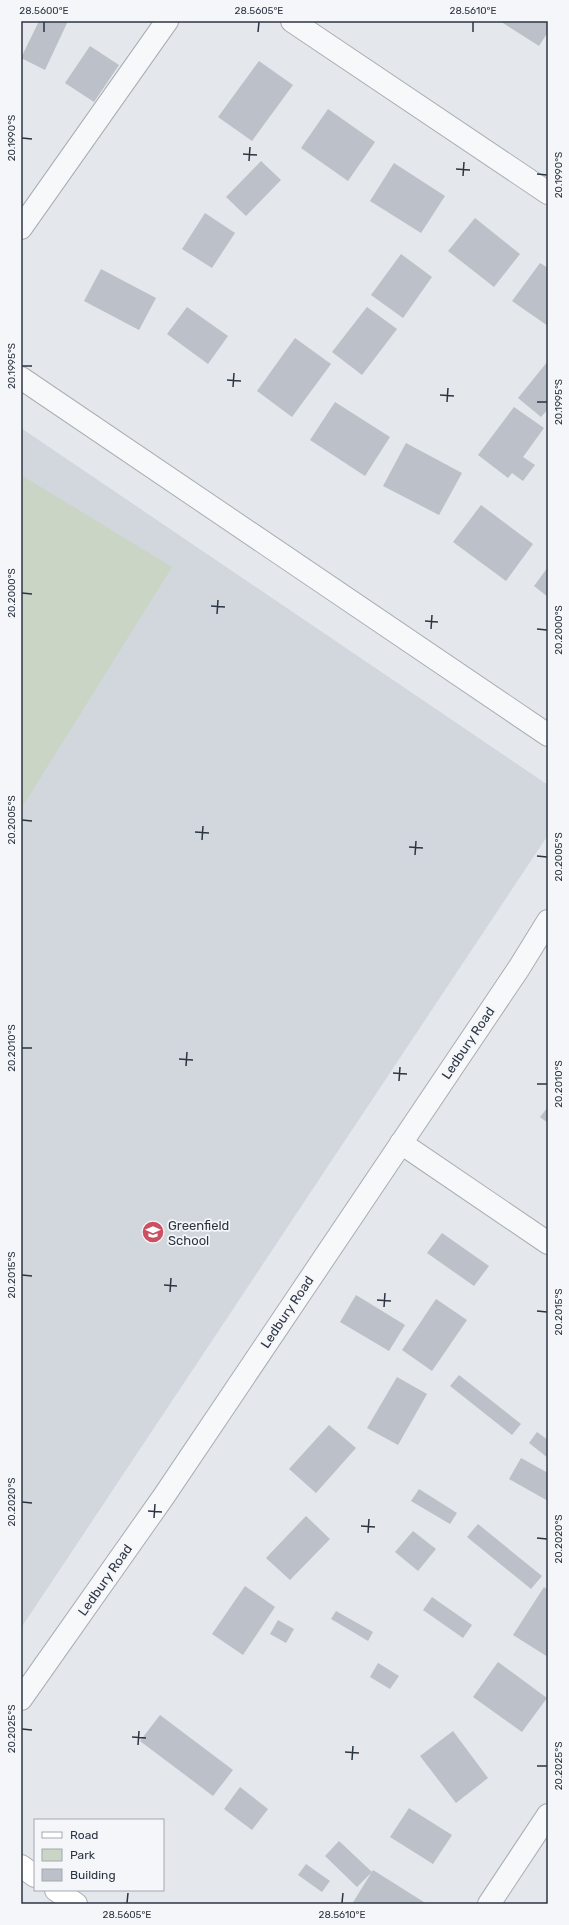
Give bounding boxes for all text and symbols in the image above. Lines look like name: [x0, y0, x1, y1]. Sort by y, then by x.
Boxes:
text: 28.5600°E: [19, 5, 69, 17]
text: 28.5605°E: [235, 5, 283, 17]
text: 28.5610°E: [450, 5, 496, 17]
text: 20.1990°S: [6, 115, 18, 161]
text: 20.1990°S: [553, 152, 565, 198]
text: 20.1995°S: [6, 343, 18, 389]
text: 20.1995°S: [553, 379, 565, 425]
text: 20.2000°S: [6, 568, 18, 618]
text: 20.2000°S: [553, 605, 565, 655]
text: 20.2005°S: [6, 795, 18, 845]
text: 20.2005°S: [553, 832, 565, 882]
street label: Ledbury Road: [438, 1004, 498, 1082]
text: 20.2010°S: [6, 1024, 18, 1072]
text: 20.2010°S: [553, 1060, 565, 1108]
place label: Greenfield School: [168, 1218, 229, 1248]
school or university icon: Greenfield School: [140, 1219, 166, 1245]
text: 20.2015°S: [6, 1251, 18, 1299]
street label: Ledbury Road: [257, 1273, 317, 1351]
text: 20.2015°S: [553, 1288, 565, 1336]
text: 20.2020°S: [6, 1477, 18, 1527]
text: 20.2020°S: [553, 1514, 565, 1564]
street label: Ledbury Road: [75, 1541, 135, 1619]
text: 20.2025°S: [6, 1705, 18, 1753]
text: 20.2025°S: [553, 1742, 565, 1790]
legend: [34, 1819, 164, 1891]
text: Road: [70, 1828, 98, 1842]
text: Park: [70, 1848, 96, 1862]
text: Building: [70, 1868, 116, 1882]
text: 28.5605°E: [103, 1909, 151, 1921]
text: 28.5610°E: [319, 1909, 365, 1921]

